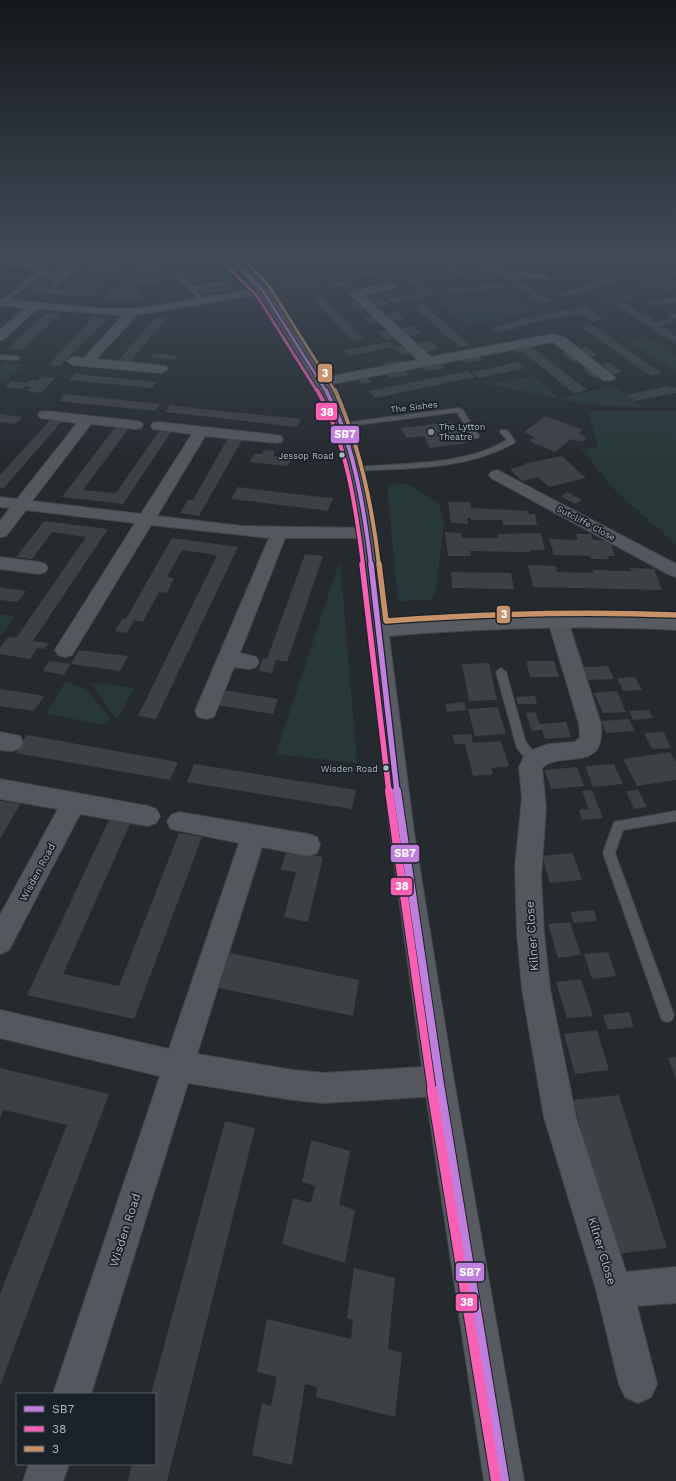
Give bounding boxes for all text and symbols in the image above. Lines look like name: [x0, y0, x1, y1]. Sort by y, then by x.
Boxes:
line badge: 3: [317, 363, 333, 383]
text: 3: [322, 367, 329, 380]
street label: The Sishes: [390, 399, 438, 415]
line badge: 38: [315, 402, 338, 421]
text: 38: [320, 406, 334, 419]
place label: The Lytton Theatre: [439, 422, 485, 442]
line badge: SB7: [330, 425, 360, 444]
marker: The Lytton Theatre: [426, 427, 436, 437]
text: SB7: [334, 428, 356, 441]
marker: Jessop Road: [337, 450, 347, 460]
place label: Jessop Road: [278, 451, 334, 461]
street label: Sutcliffe Close: [555, 503, 617, 543]
line badge: 3: [496, 605, 511, 624]
text: 3: [501, 608, 508, 621]
marker: Wisden Road: [381, 763, 391, 773]
place label: Wisden Road: [321, 764, 378, 774]
street label: Wisden Road: [18, 842, 57, 903]
line badge: SB7: [390, 844, 420, 863]
text: SB7: [394, 847, 416, 860]
line badge: 38: [390, 877, 413, 896]
text: 38: [395, 880, 409, 893]
street label: Kilner Close: [523, 900, 541, 971]
street label: Wisden Road: [107, 1192, 143, 1268]
street label: Kilner Close: [585, 1215, 619, 1287]
line badge: SB7: [455, 1262, 485, 1282]
text: SB7: [459, 1266, 481, 1279]
line badge: 38: [455, 1293, 478, 1312]
text: 38: [460, 1296, 474, 1309]
legend: [16, 1393, 156, 1465]
text: SB7: [52, 1402, 75, 1416]
text: 38: [52, 1422, 66, 1436]
text: 3: [52, 1442, 59, 1456]

